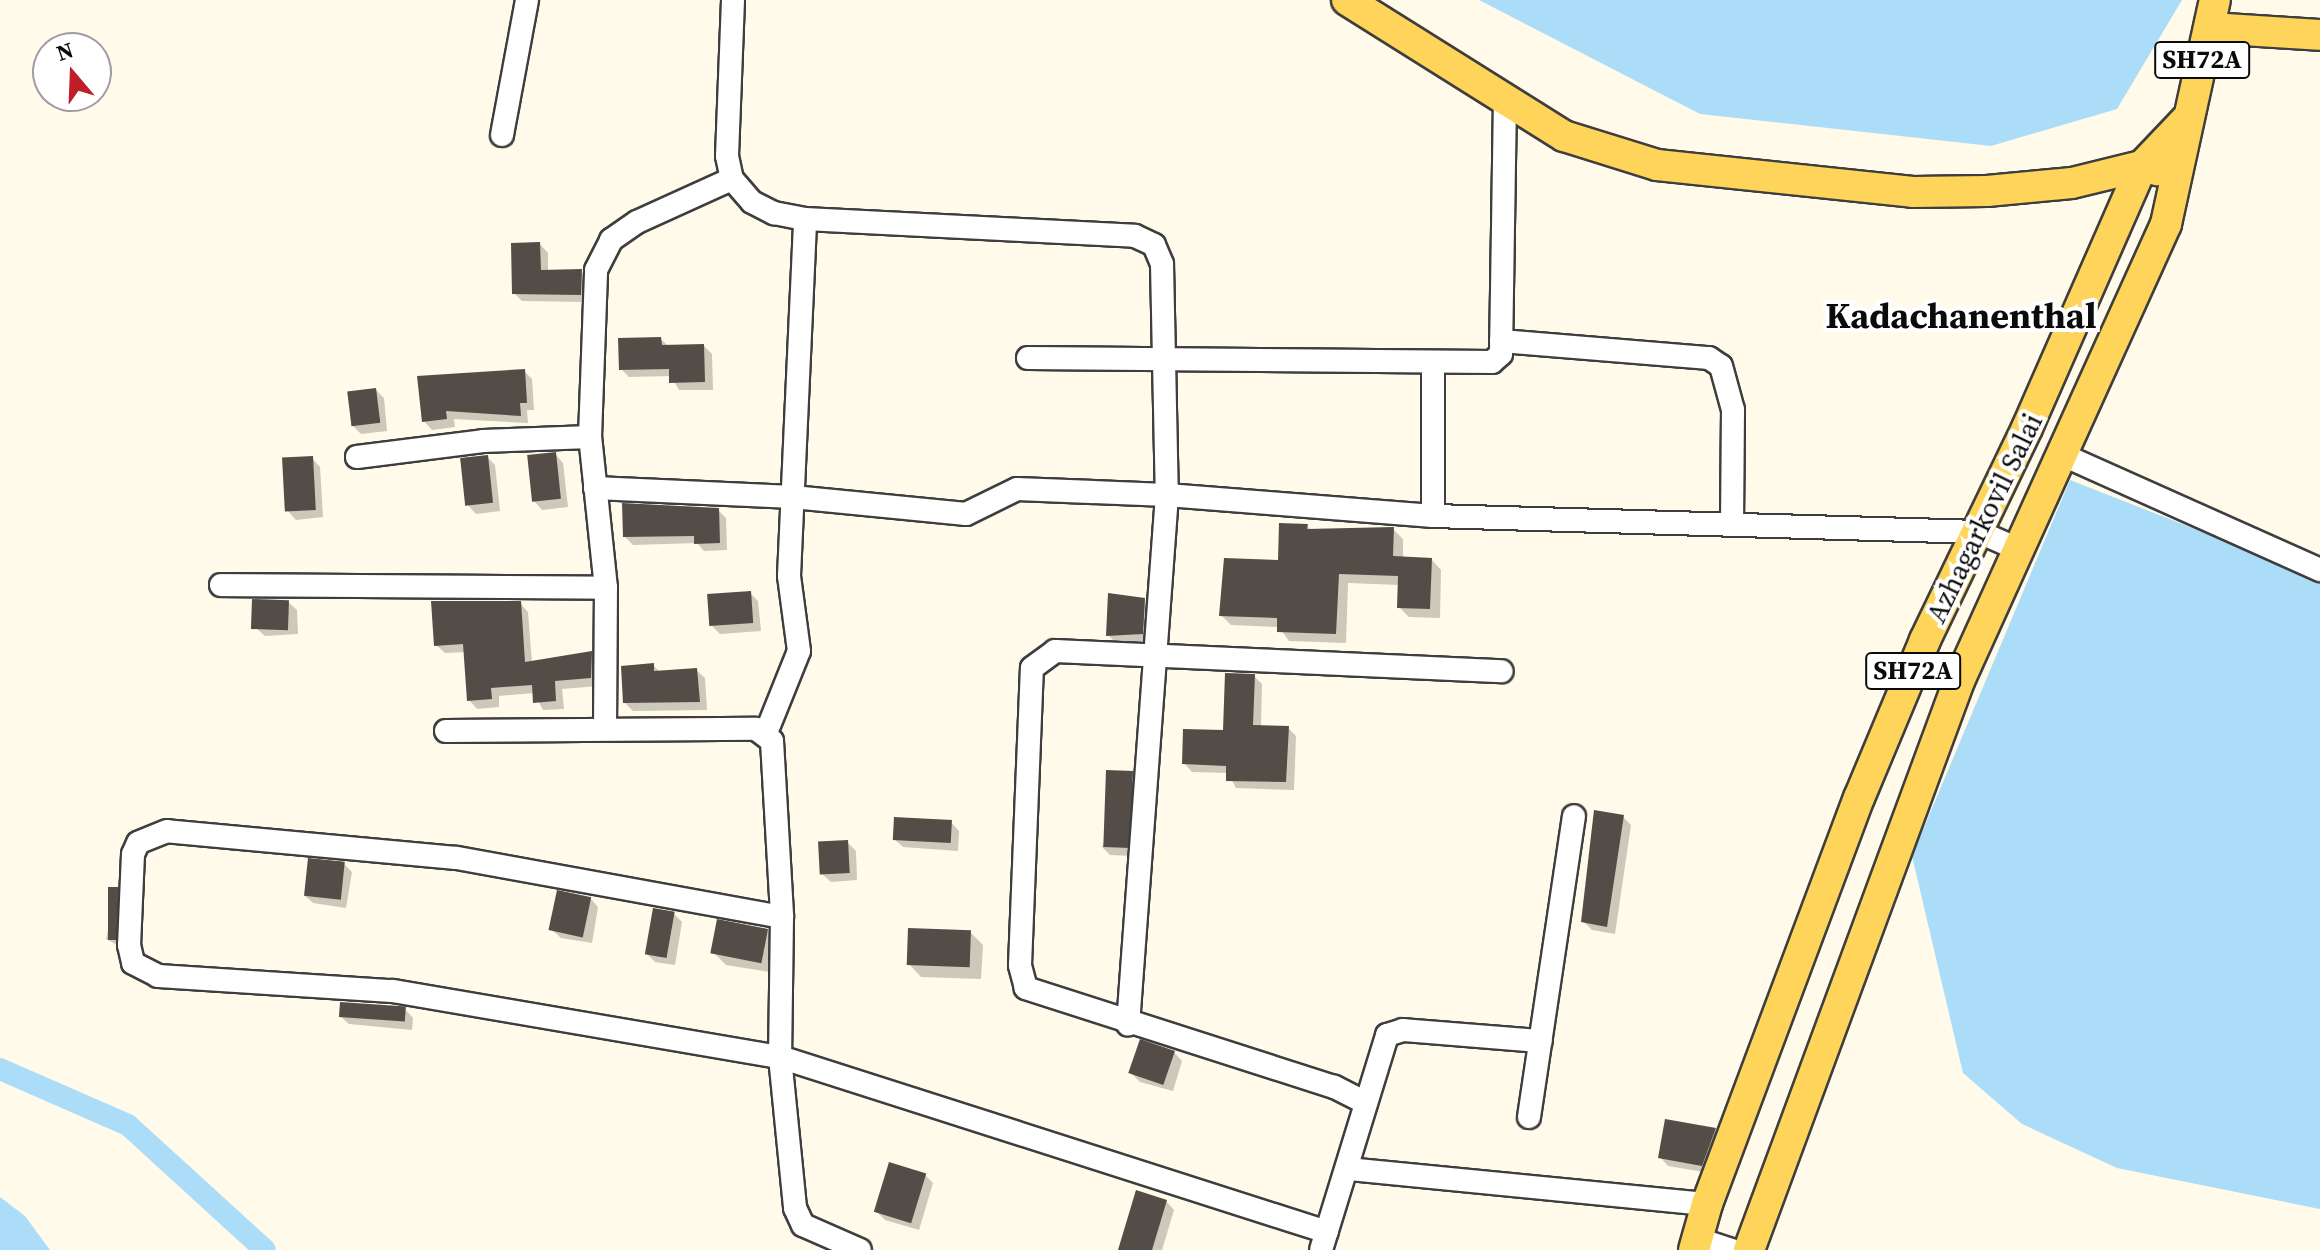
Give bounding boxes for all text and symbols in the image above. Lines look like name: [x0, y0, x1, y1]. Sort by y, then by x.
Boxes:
north arrow: [32, 32, 112, 112]
text: N: [52, 34, 77, 68]
road number: SH72A: [2154, 38, 2250, 82]
district label: Kadachanenthal: [1825, 294, 2097, 338]
street label: Azhagarkovil Salai: [1919, 408, 2049, 628]
road number: SH72A: [1865, 649, 1961, 693]

